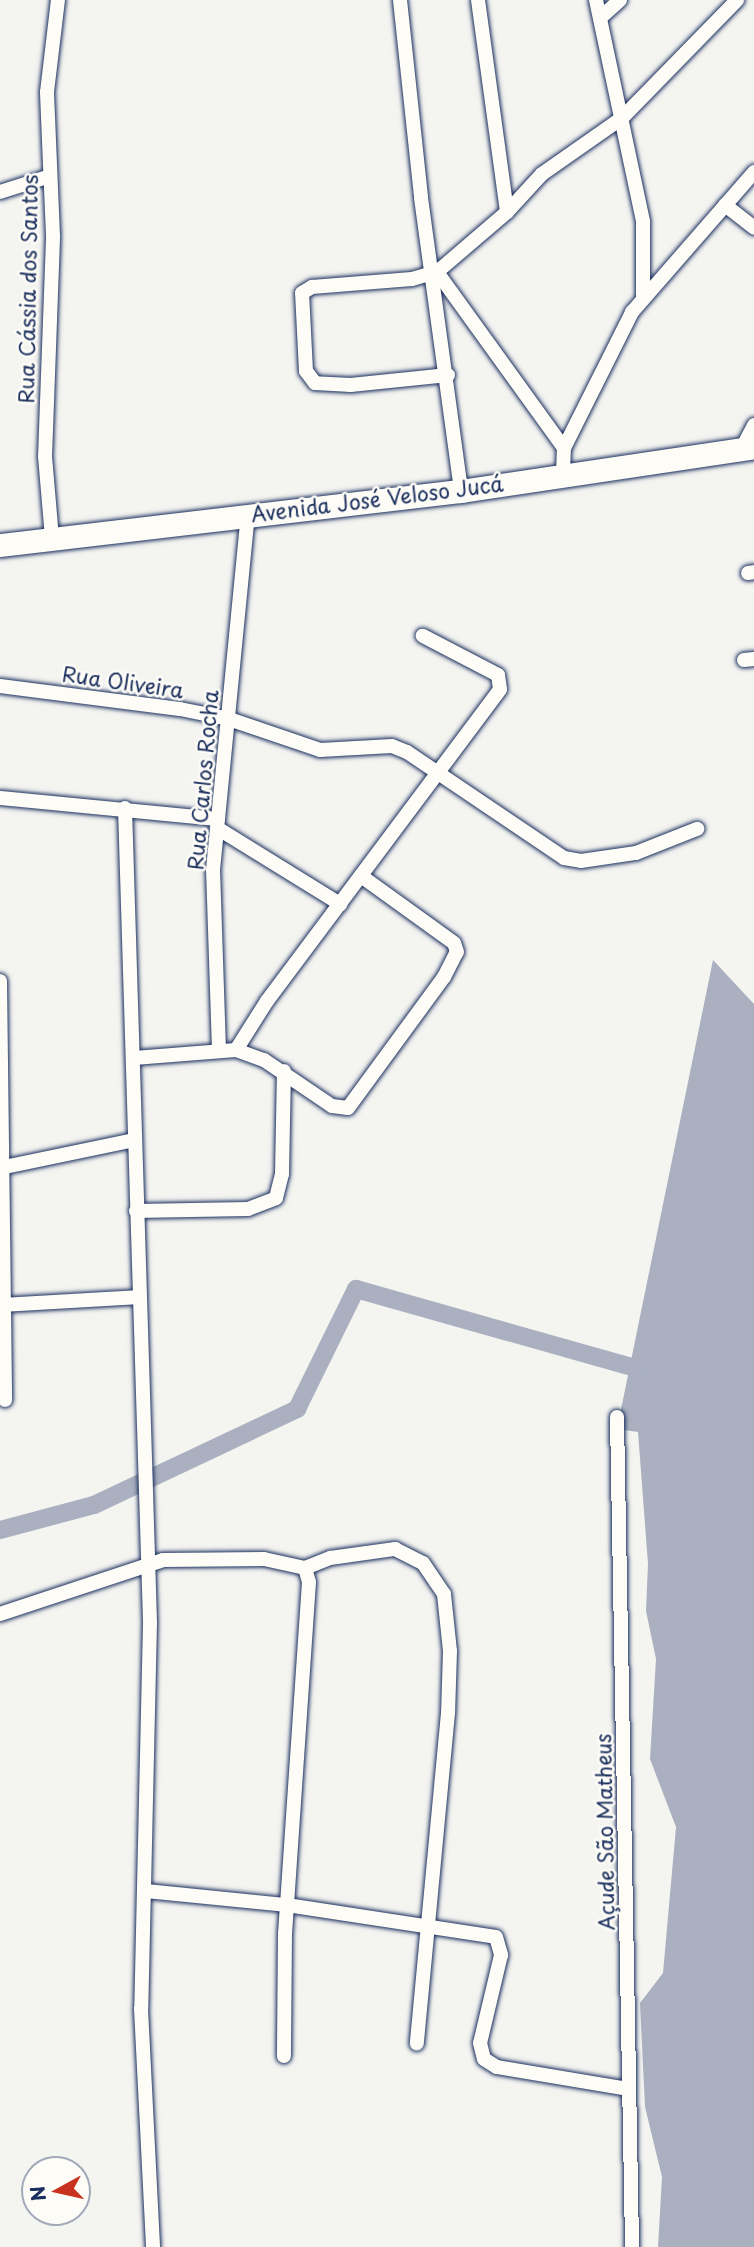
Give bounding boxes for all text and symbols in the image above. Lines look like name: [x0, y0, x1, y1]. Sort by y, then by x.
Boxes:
street label: Rua Cássia dos Santos: [12, 174, 42, 404]
street label: Avenida José Veloso Jucá: [248, 470, 506, 526]
street label: Rua Oliveira: [59, 660, 187, 702]
street label: Rua Carlos Rocha: [182, 689, 222, 871]
street label: Açude São Matheus: [590, 1733, 618, 1931]
north arrow: [21, 2156, 91, 2226]
text: N: [22, 2184, 52, 2203]

